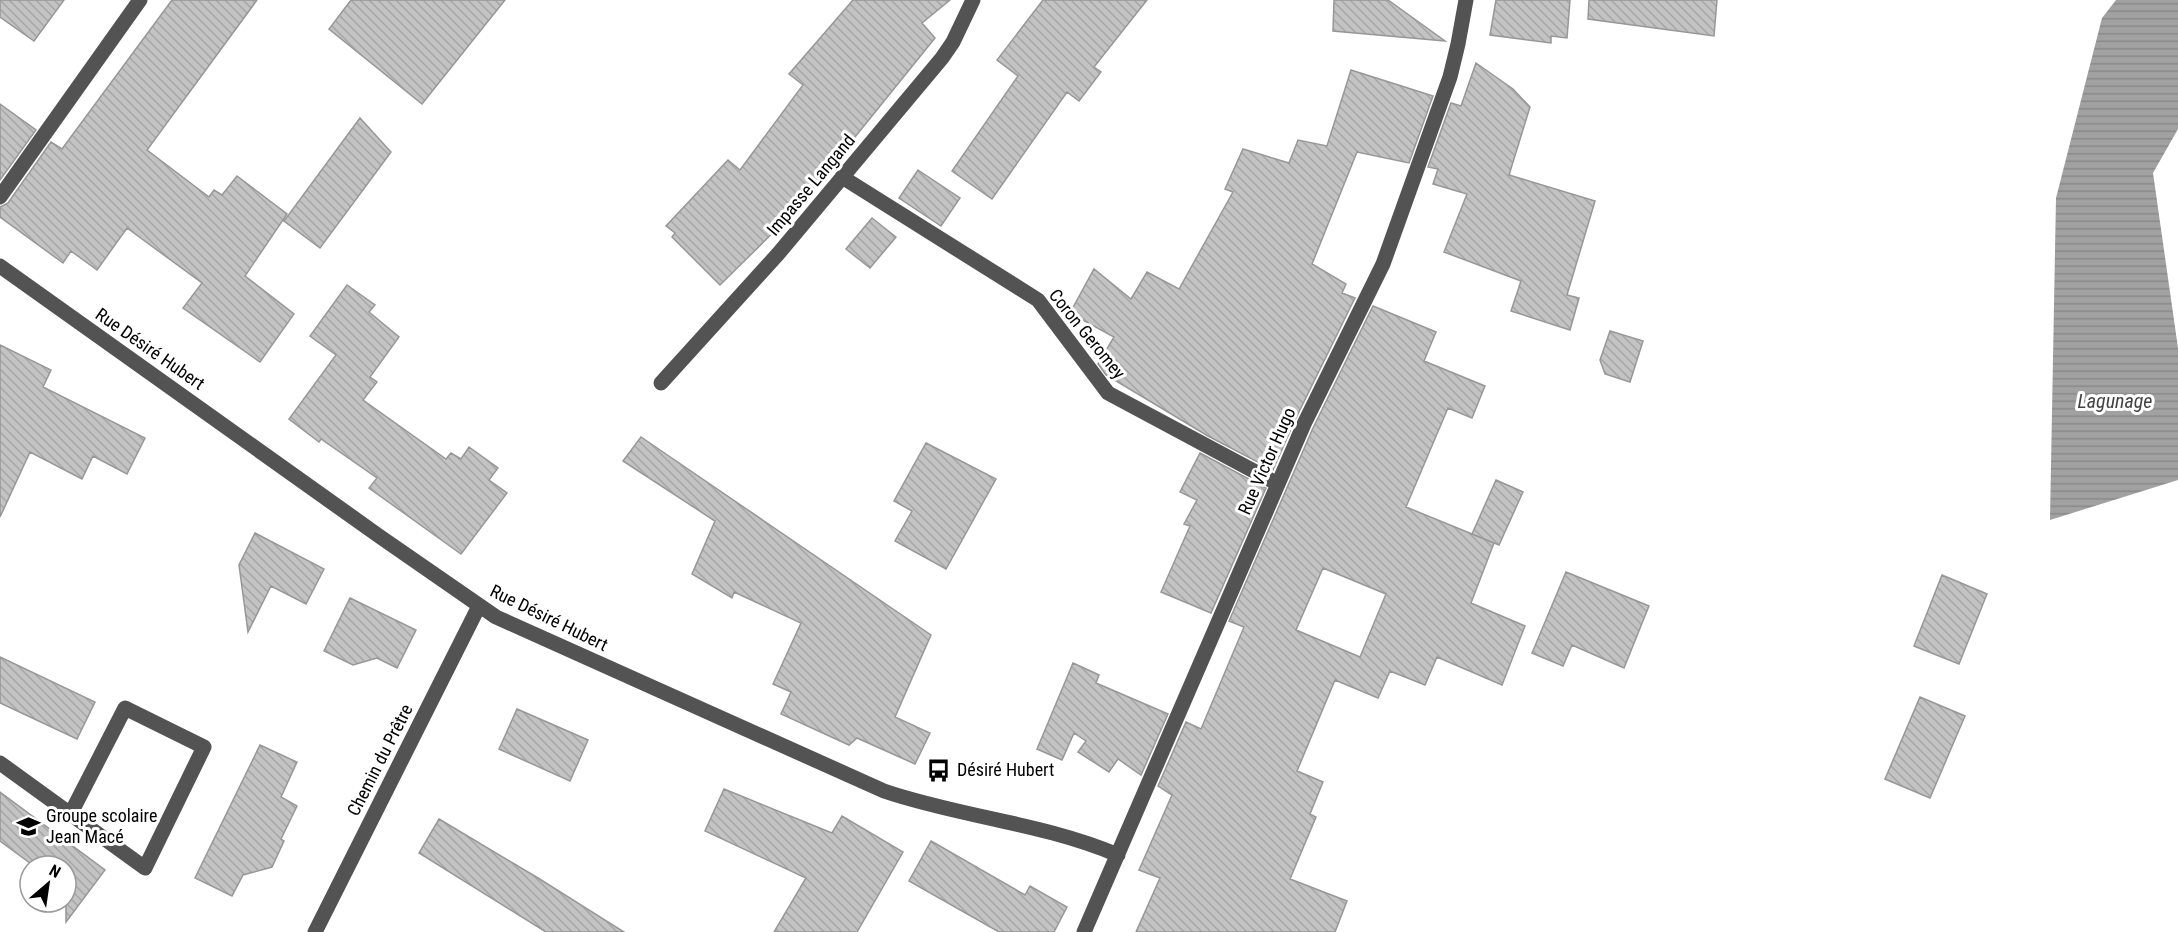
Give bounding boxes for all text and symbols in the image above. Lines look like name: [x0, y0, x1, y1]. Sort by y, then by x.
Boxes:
street label: Impasse Langand: [762, 130, 859, 240]
street label: Coron Geromey: [1045, 285, 1130, 383]
street label: Rue Désiré Hubert: [92, 303, 209, 394]
water label: Lagunage: [2078, 389, 2152, 413]
street label: Rue Victor Hugo: [1234, 404, 1300, 518]
street label: Rue Désiré Hubert: [487, 580, 611, 655]
street label: Chemin du Prêtre: [342, 700, 417, 819]
bus stop icon: Désiré Hubert: [926, 757, 952, 783]
place label: Désiré Hubert: [957, 759, 1054, 780]
place label: Groupe scolaire Jean Macé: [46, 805, 157, 847]
school or university icon: Groupe scolaire Jean Macé: [15, 813, 41, 839]
north arrow: [18, 854, 78, 914]
text: N: [46, 861, 64, 882]

